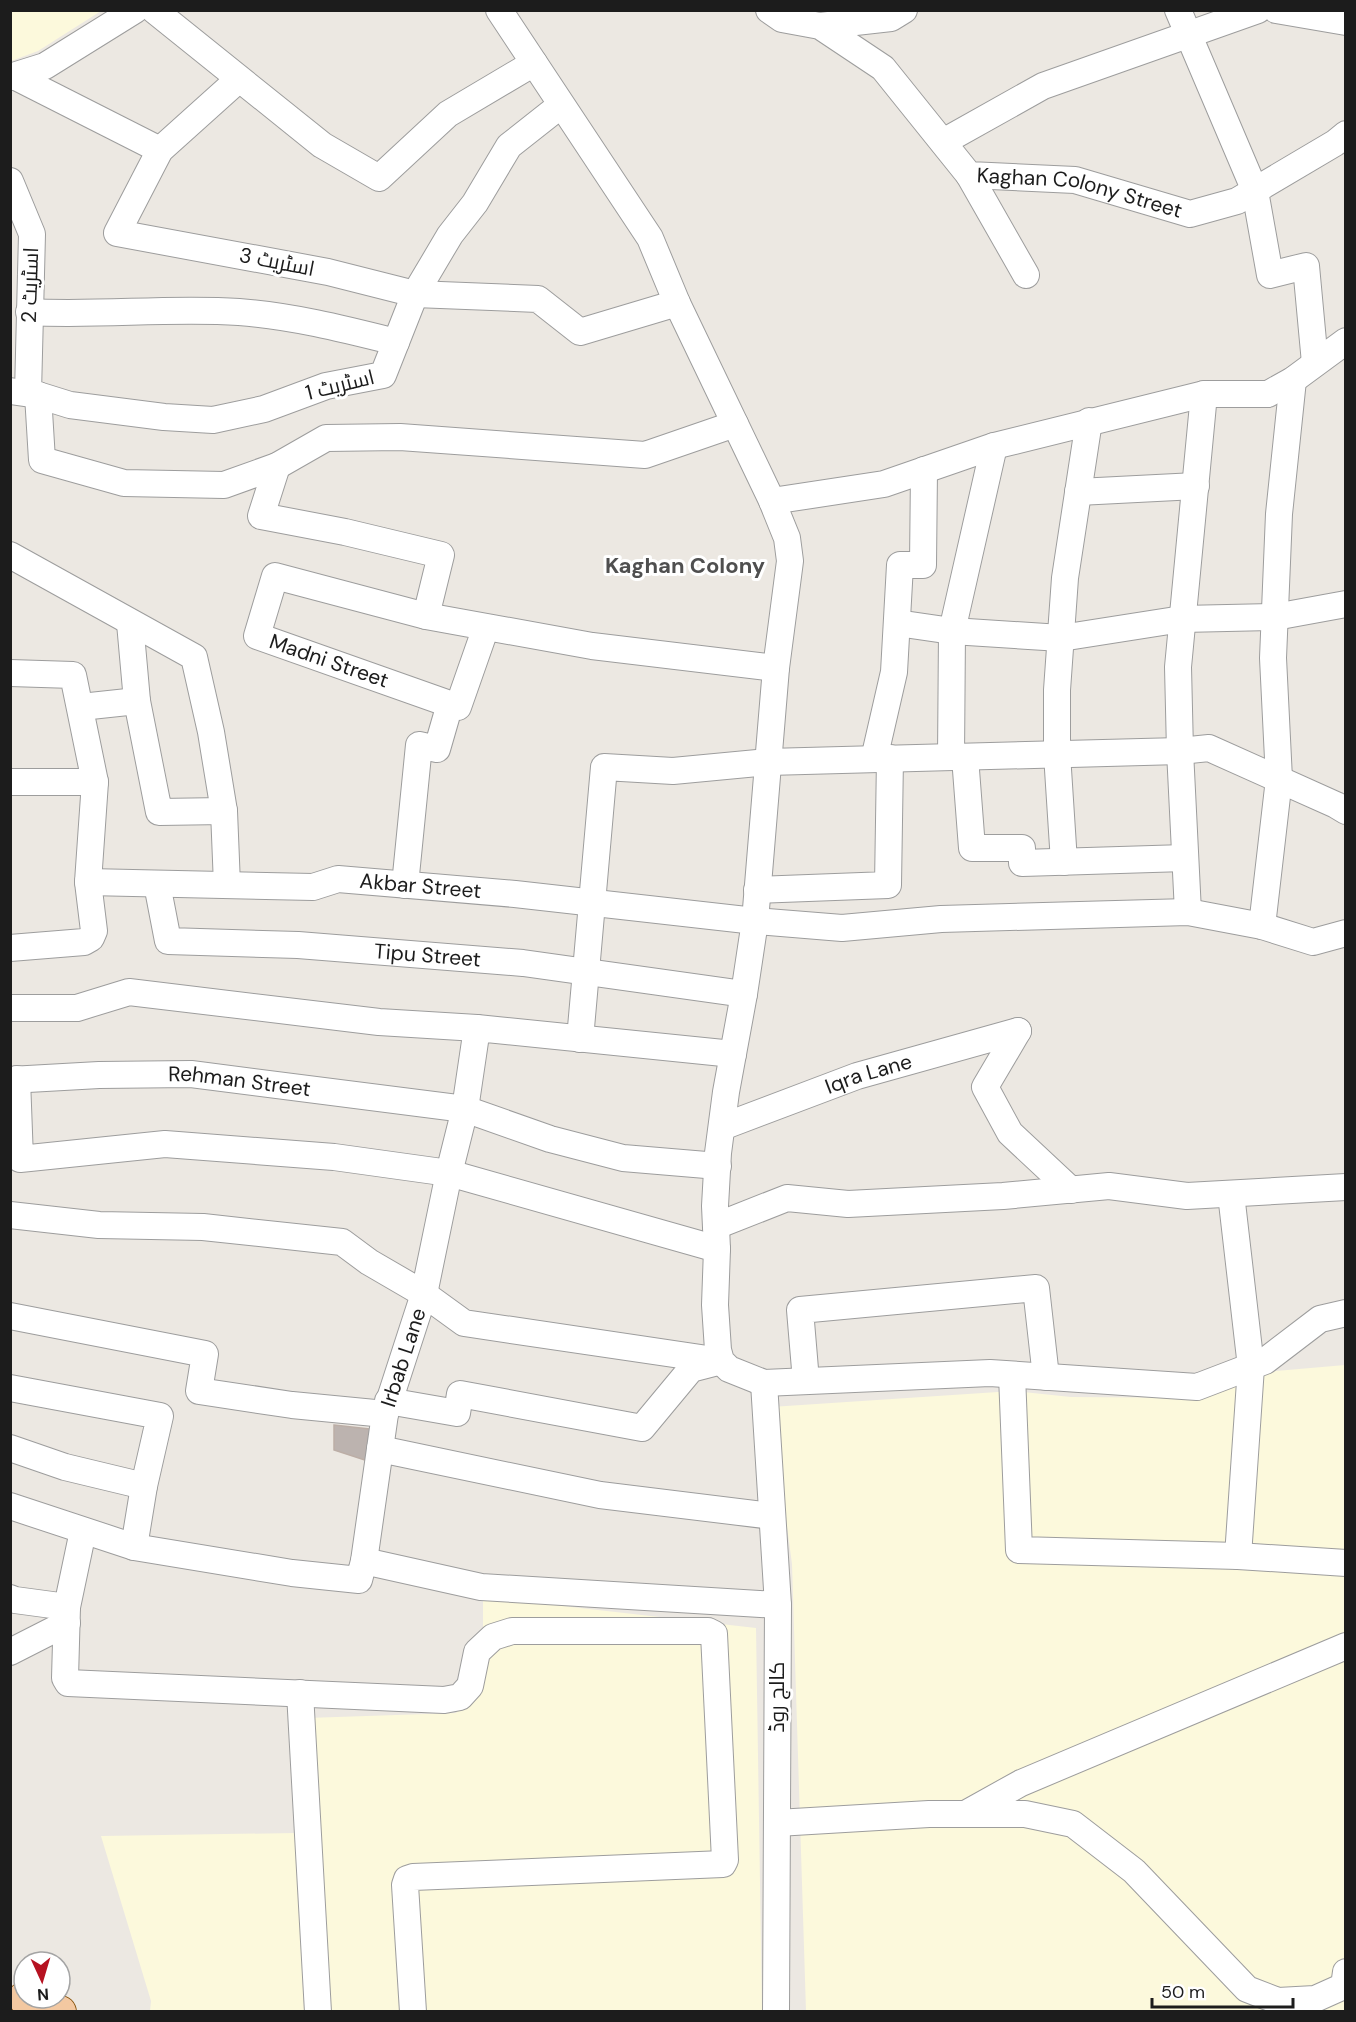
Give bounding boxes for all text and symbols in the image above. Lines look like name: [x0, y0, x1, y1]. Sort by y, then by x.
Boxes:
street label: Kaghan Colony Street: [976, 161, 1186, 225]
street label: اسٹریٹ 3: [237, 241, 317, 283]
street label: اسٹریٹ 2: [15, 247, 45, 323]
street label: اسٹریٹ 1: [302, 363, 378, 407]
district label: Kaghan Colony: [605, 551, 765, 580]
street label: Madni Street: [266, 628, 392, 694]
street label: Akbar Street: [358, 867, 482, 905]
street label: Tipu Street: [373, 937, 482, 974]
street label: Iqra Lane: [821, 1047, 915, 1101]
street label: Rehman Street: [168, 1060, 312, 1103]
street label: Irbab Lane: [374, 1304, 433, 1411]
street label: کالج روڈ: [763, 1662, 791, 1732]
north arrow: [12, 1950, 72, 2010]
scale bar: [1152, 1971, 1293, 2009]
text: 50 m: [1161, 1980, 1205, 2004]
text: N: [36, 1984, 50, 2005]

